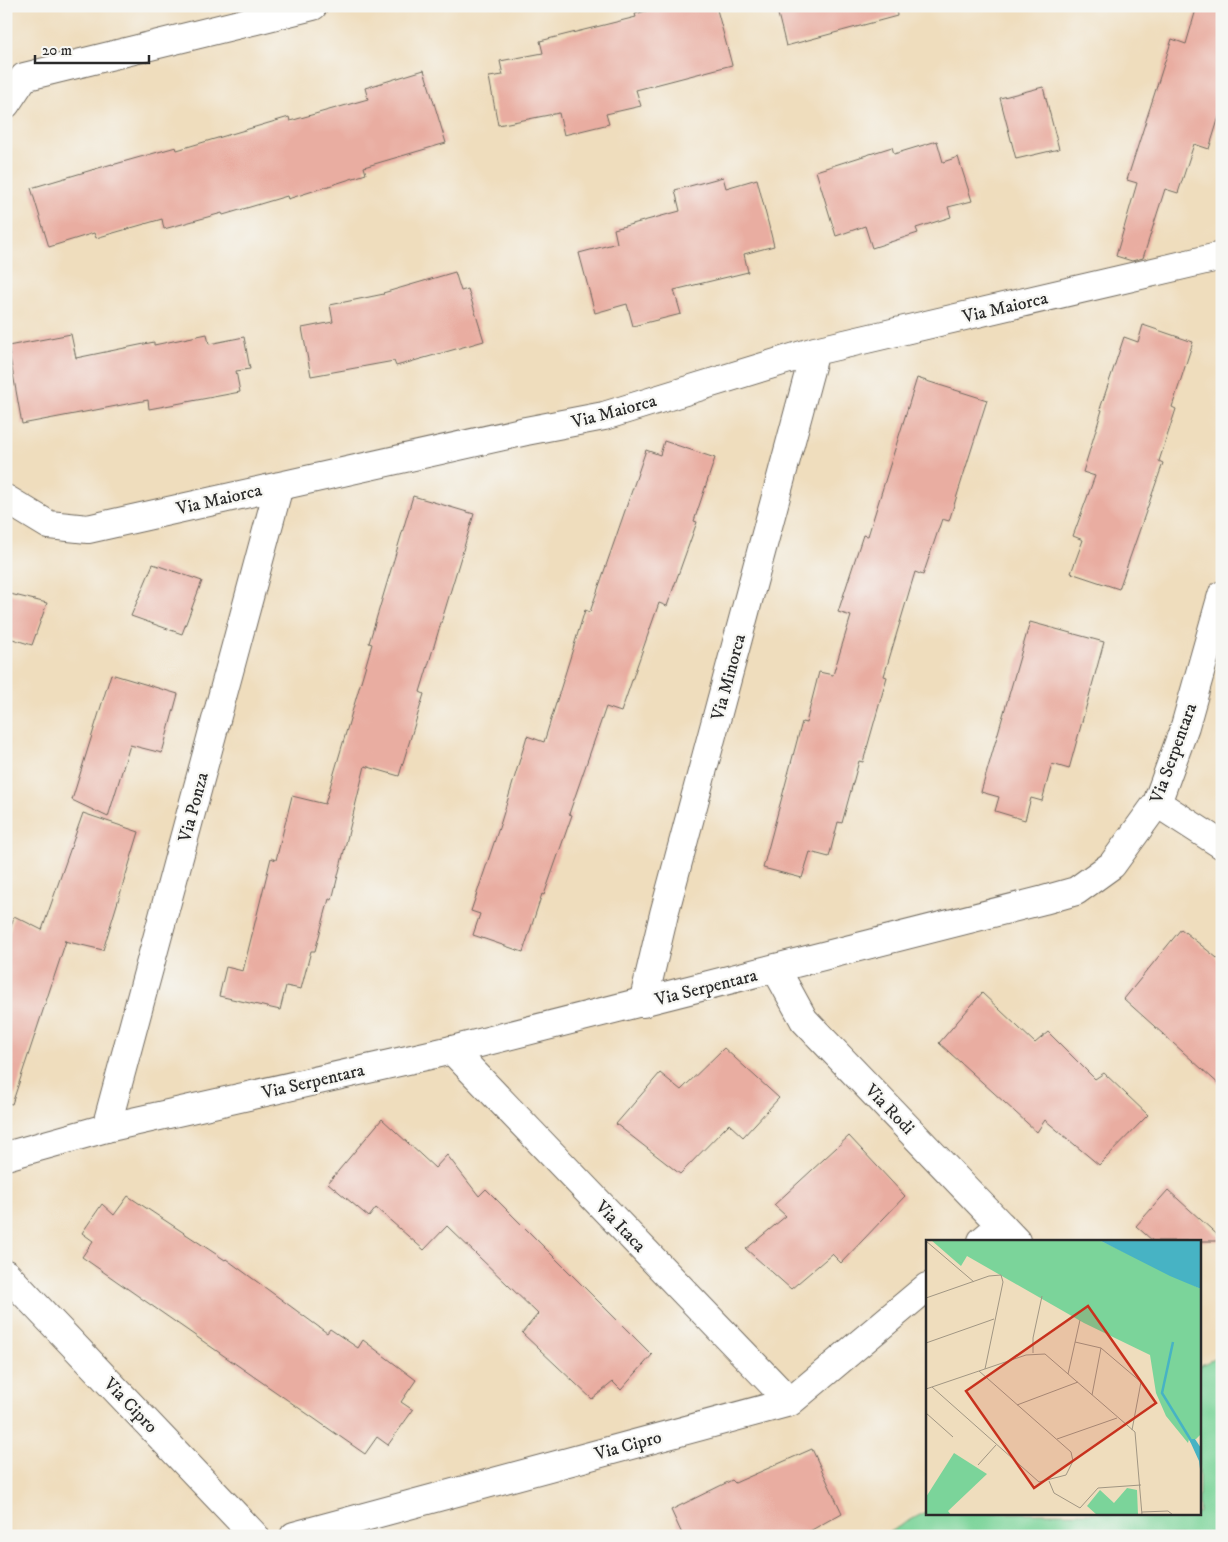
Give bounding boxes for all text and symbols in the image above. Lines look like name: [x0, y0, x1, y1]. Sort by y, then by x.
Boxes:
scale bar: [35, 32, 149, 64]
text: 20 m: [42, 41, 72, 60]
street label: Via Maiorca: [959, 287, 1050, 329]
street label: Via Maiorca: [568, 390, 659, 434]
street label: Via Maiorca: [173, 479, 264, 521]
street label: Via Minorca: [707, 631, 751, 724]
street label: Via Serpentara: [1145, 700, 1202, 807]
street label: Via Ponza: [174, 770, 214, 845]
street label: Via Serpentara: [652, 965, 760, 1012]
street label: Via Serpentara: [259, 1059, 367, 1105]
street label: Via Rodi: [859, 1079, 919, 1140]
street label: Via Itaca: [590, 1196, 650, 1257]
inset map: [926, 1240, 1200, 1514]
street label: Via Cipro: [98, 1373, 162, 1438]
street label: Via Cipro: [591, 1426, 664, 1466]

